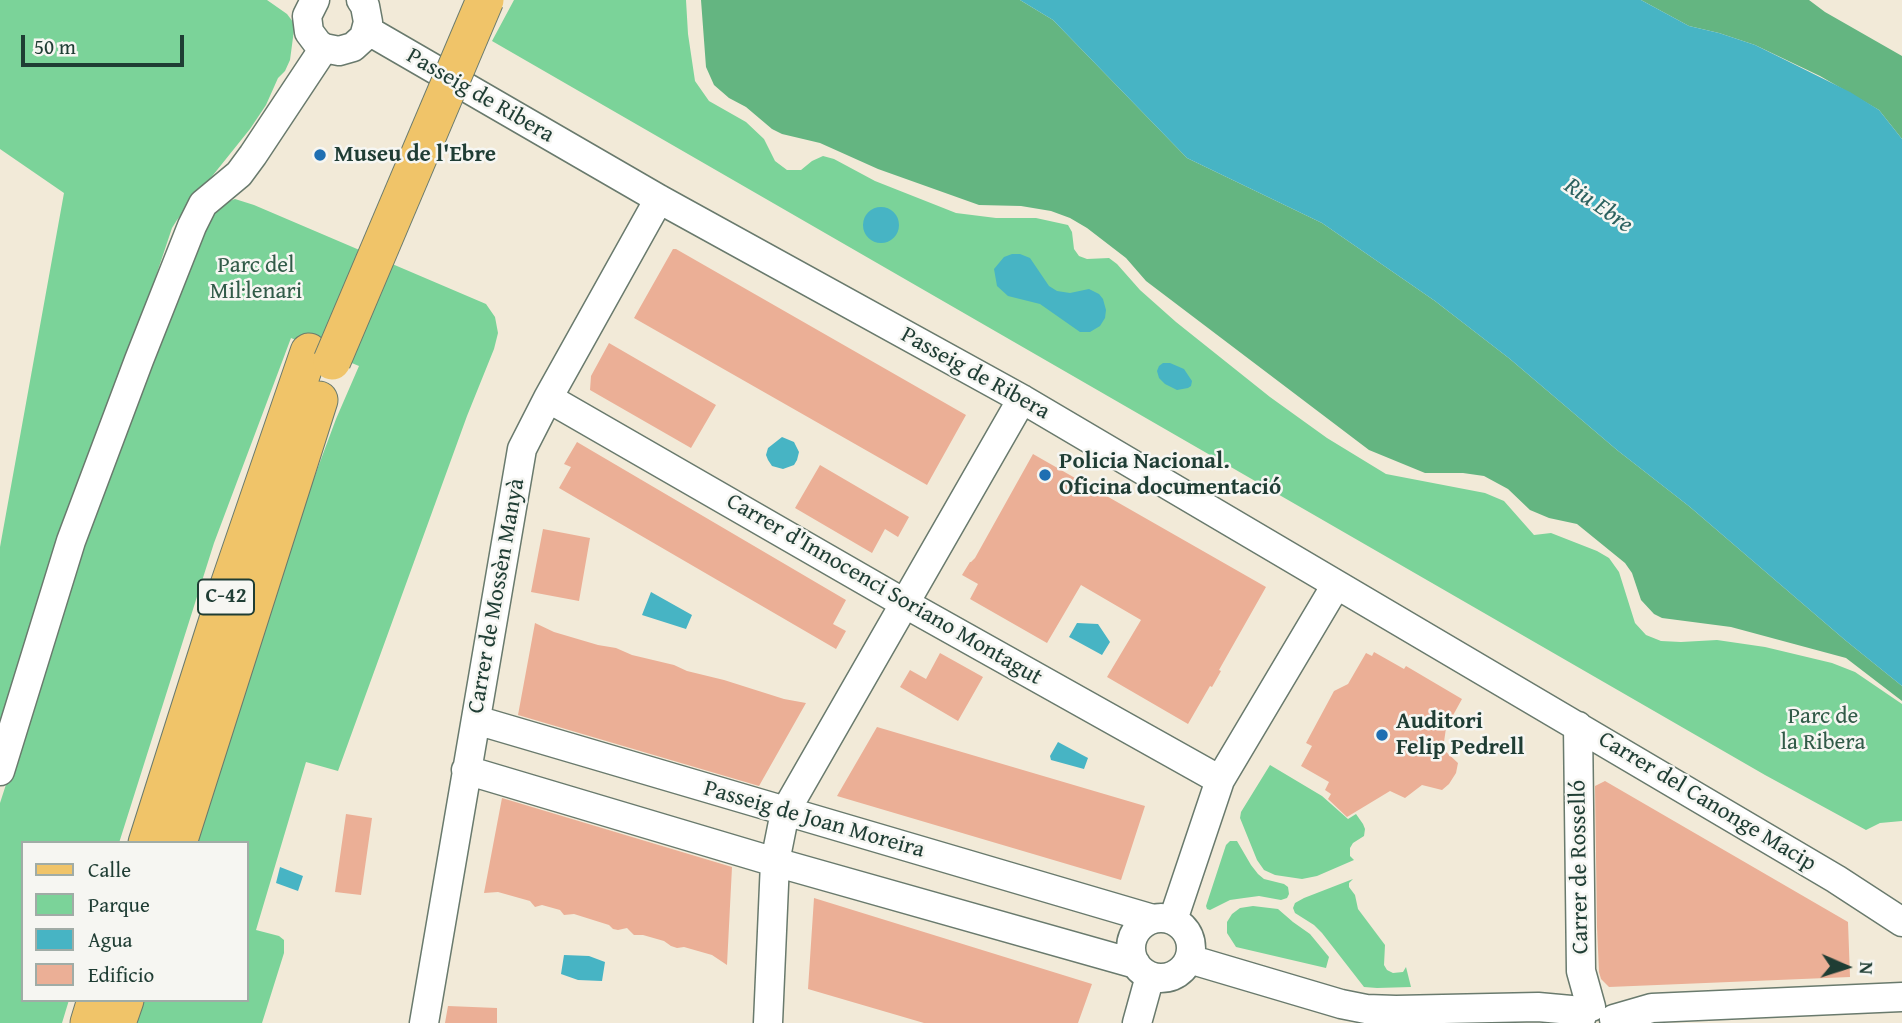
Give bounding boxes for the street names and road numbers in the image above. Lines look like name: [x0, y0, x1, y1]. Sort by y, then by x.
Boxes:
street label: Passeig de Ribera: [401, 43, 559, 149]
street label: Passeig de Ribera: [896, 322, 1054, 426]
street label: Carrer de Mossèn Manyà: [463, 476, 531, 716]
street label: Carrer d'Innocenci Soriano Montagut: [721, 488, 1047, 692]
road number: C-42: [198, 580, 254, 614]
street label: Carrer del Canonge Macip: [1593, 726, 1821, 878]
street label: Passeig de Joan Moreira: [700, 775, 928, 865]
street label: Carrer de Rosselló: [1565, 780, 1595, 954]

